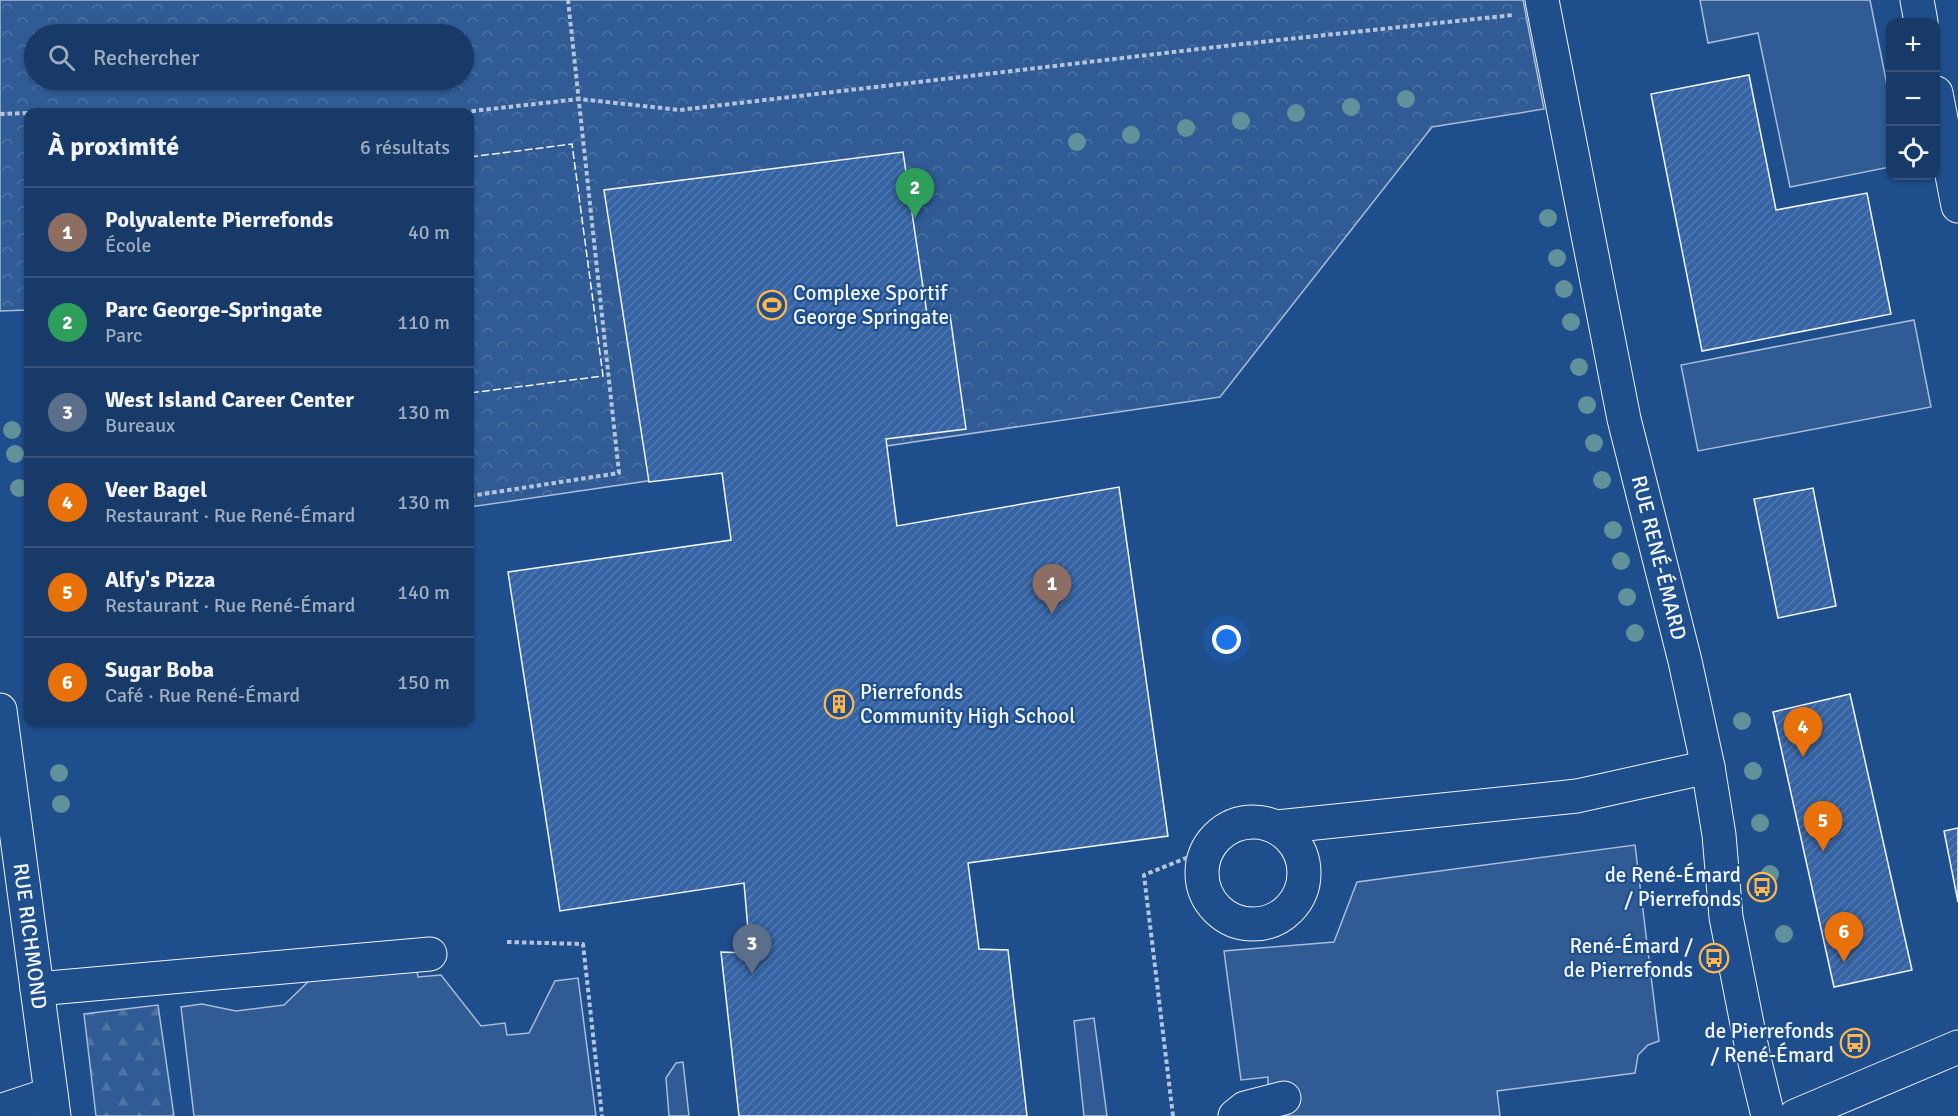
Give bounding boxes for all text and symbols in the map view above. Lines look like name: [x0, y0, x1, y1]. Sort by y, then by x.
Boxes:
map controls: [1886, 18, 1940, 180]
button: +: [1886, 18, 1940, 72]
search box: [24, 24, 474, 90]
icon: search: [45, 41, 78, 74]
text: Rechercher: [93, 44, 199, 71]
button: −: [1886, 72, 1940, 126]
button: locate: [1886, 126, 1940, 180]
text: À proximité: [48, 131, 179, 163]
text: 6 résultats: [360, 135, 450, 160]
pin: 2: [896, 168, 934, 218]
text: Polyvalente Pierrefonds: [105, 206, 333, 233]
text: 1: [62, 220, 73, 245]
text: 40 m: [408, 220, 450, 245]
text: École: [105, 233, 152, 258]
place label: Complexe Sportif George Springate: [793, 280, 949, 330]
sports icon: Complexe Sportif George Springate: [756, 289, 788, 321]
text: Parc George-Springate: [105, 296, 323, 323]
text: 2: [62, 310, 73, 335]
text: 110 m: [397, 310, 450, 335]
text: Parc: [105, 323, 142, 348]
text: West Island Career Center: [105, 386, 354, 413]
text: 3: [62, 400, 73, 425]
text: 130 m: [397, 400, 450, 425]
text: Bureaux: [105, 413, 175, 438]
street label: RUE RENÉ-ÉMARD: [1626, 473, 1692, 643]
text: Veer Bagel: [105, 476, 207, 503]
text: 4: [62, 490, 73, 515]
text: 130 m: [397, 490, 450, 515]
text: Restaurant · Rue René-Émard: [105, 503, 355, 528]
pin: 1: [1032, 564, 1072, 614]
text: Alfy's Pizza: [105, 566, 215, 593]
text: 5: [62, 580, 73, 605]
text: 140 m: [397, 580, 450, 605]
text: Restaurant · Rue René-Émard: [105, 593, 355, 618]
your location: [1212, 625, 1241, 654]
text: Sugar Boba: [105, 656, 214, 683]
text: 6: [62, 670, 73, 695]
text: 150 m: [397, 670, 450, 695]
place label: Pierrefonds Community High School: [860, 679, 1075, 729]
text: Café · Rue René-Émard: [105, 683, 300, 708]
building icon: Pierrefonds Community High School: [823, 688, 855, 720]
pin: 4: [1784, 708, 1822, 757]
pin: 5: [1804, 802, 1842, 851]
street label: RUE RICHMOND: [7, 861, 53, 1011]
place label: de René-Émard / Pierrefonds: [1605, 862, 1741, 912]
bus stop icon: de René-Émard / Pierrefonds: [1746, 871, 1778, 903]
pin: 6: [1824, 912, 1864, 962]
pin: 3: [732, 924, 771, 974]
place label: René-Émard / de Pierrefonds: [1564, 933, 1693, 983]
bus stop icon: René-Émard / de Pierrefonds: [1698, 942, 1730, 974]
place label: de Pierrefonds / René-Émard: [1705, 1018, 1834, 1068]
bus stop icon: de Pierrefonds / René-Émard: [1839, 1027, 1871, 1059]

